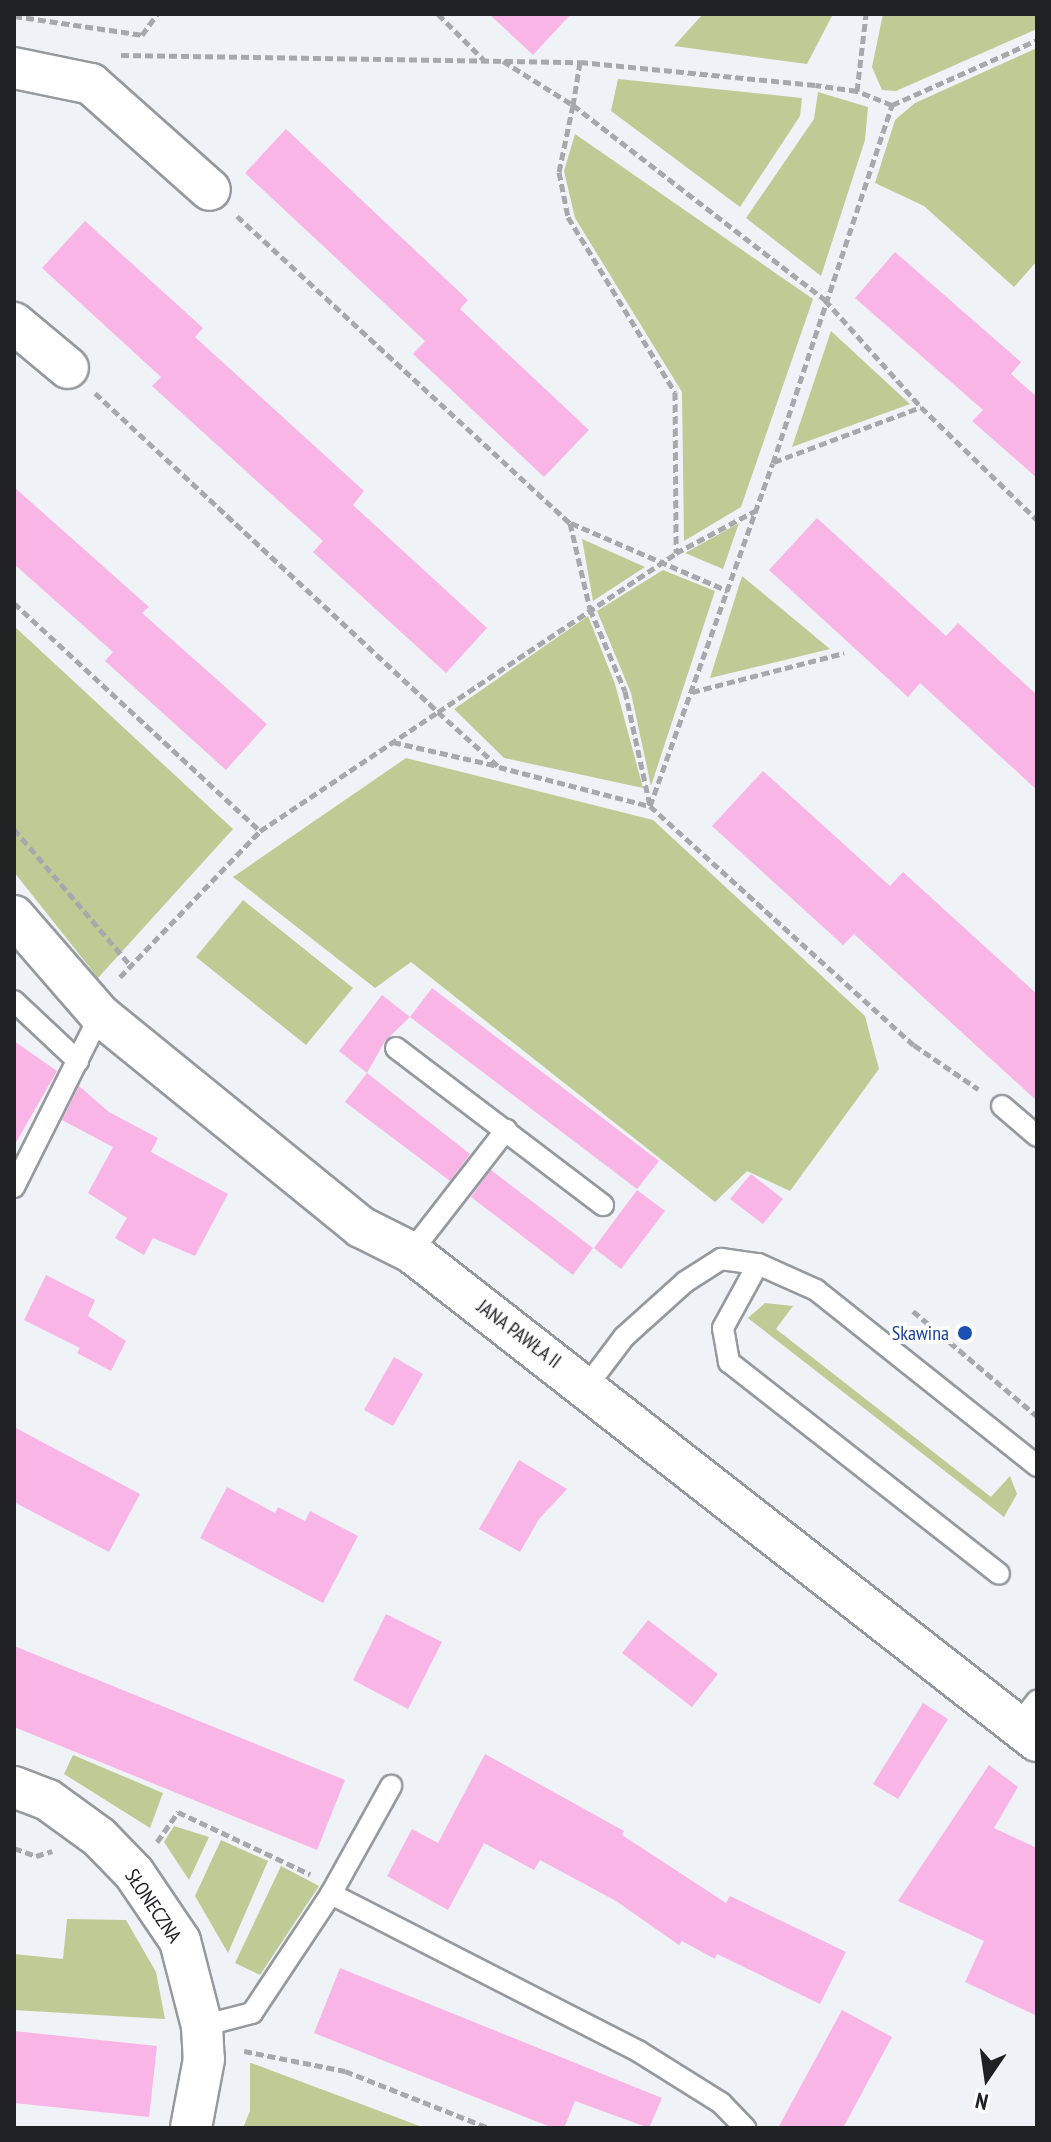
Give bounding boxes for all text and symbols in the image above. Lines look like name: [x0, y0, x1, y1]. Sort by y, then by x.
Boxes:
street label: JANA PAWŁA II: [472, 1294, 566, 1374]
place label: Skawina: [892, 1321, 949, 1345]
marker: Skawina: [956, 1324, 974, 1342]
street label: SŁONECZNA: [120, 1865, 186, 1947]
north arrow: [947, 2038, 1027, 2118]
text: N: [973, 2086, 991, 2116]

